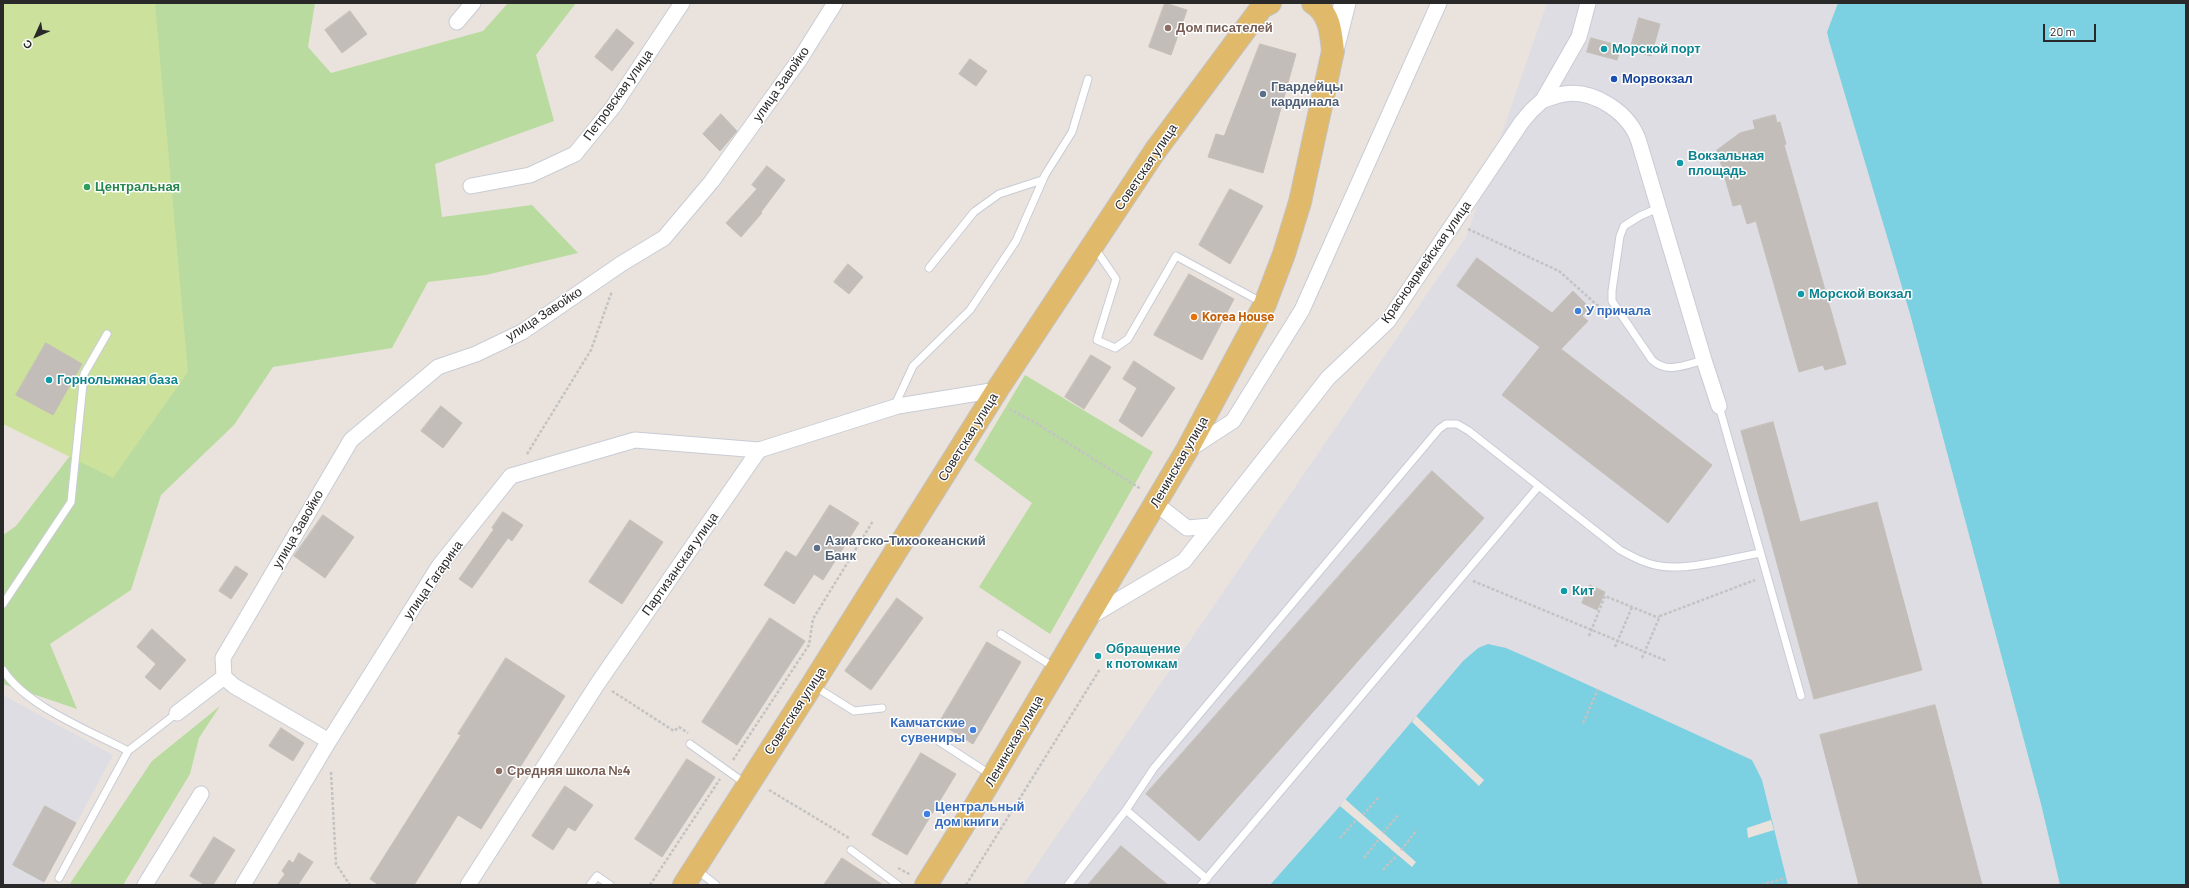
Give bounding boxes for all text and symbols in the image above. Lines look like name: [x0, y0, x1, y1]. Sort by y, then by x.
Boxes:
north arrow: [16, 16, 56, 56]
scale bar: [2045, 16, 2098, 42]
place label: Дом писателей: [1176, 20, 1273, 36]
marker: Дом писателей: [1163, 23, 1173, 33]
text: 20 m: [2050, 24, 2076, 38]
text: С: [20, 37, 35, 52]
place label: Морской порт: [1612, 41, 1701, 57]
street label: улица Завойко: [749, 44, 813, 124]
marker: Морской порт: [1599, 44, 1609, 54]
street label: Петровская улица: [580, 47, 656, 143]
place label: Морвокзал: [1622, 71, 1693, 87]
marker: Морвокзал: [1609, 74, 1619, 84]
place label: Гвардейцы кардинала: [1271, 79, 1343, 110]
marker: Гвардейцы кардинала: [1258, 89, 1268, 99]
street label: Советская улица: [1111, 121, 1181, 213]
place label: Вокзальная площадь: [1688, 148, 1764, 179]
marker: Вокзальная площадь: [1675, 158, 1685, 168]
place label: Центральная: [95, 179, 180, 195]
marker: Центральная: [82, 182, 92, 192]
street label: Красноармейская улица: [1378, 198, 1474, 326]
street label: улица Завойко: [503, 284, 585, 344]
place label: Морской вокзал: [1809, 286, 1912, 302]
marker: Морской вокзал: [1796, 289, 1806, 299]
place label: У причала: [1586, 303, 1651, 319]
marker: У причала: [1573, 306, 1583, 316]
place label: Korea House: [1202, 309, 1274, 325]
marker: Korea House: [1189, 312, 1199, 322]
place label: Горнолыжная база: [57, 372, 178, 388]
marker: Горнолыжная база: [44, 375, 54, 385]
street label: Советская улица: [935, 390, 1001, 484]
street label: Ленинская улица: [1147, 414, 1211, 510]
street label: улица Завойко: [269, 487, 327, 571]
street label: Партизанская улица: [639, 509, 721, 619]
place label: Азиатско-Тихоокеанский Банк: [825, 533, 986, 564]
street label: улица Гагарина: [400, 538, 466, 622]
marker: Азиатско-Тихоокеанский Банк: [812, 543, 822, 553]
place label: Кит: [1572, 583, 1594, 599]
marker: Кит: [1559, 586, 1569, 596]
place label: Обращение к потомкам: [1106, 641, 1181, 672]
marker: Обращение к потомкам: [1093, 651, 1103, 661]
street label: Советская улица: [761, 664, 829, 758]
street label: Ленинская улица: [982, 693, 1046, 789]
place label: Камчатские сувениры: [890, 715, 965, 746]
marker: Камчатские сувениры: [968, 725, 978, 735]
place label: Средняя школа №4: [507, 763, 631, 779]
marker: Средняя школа №4: [494, 766, 504, 776]
place label: Центральный дом книги: [935, 799, 1024, 830]
marker: Центральный дом книги: [922, 809, 932, 819]

